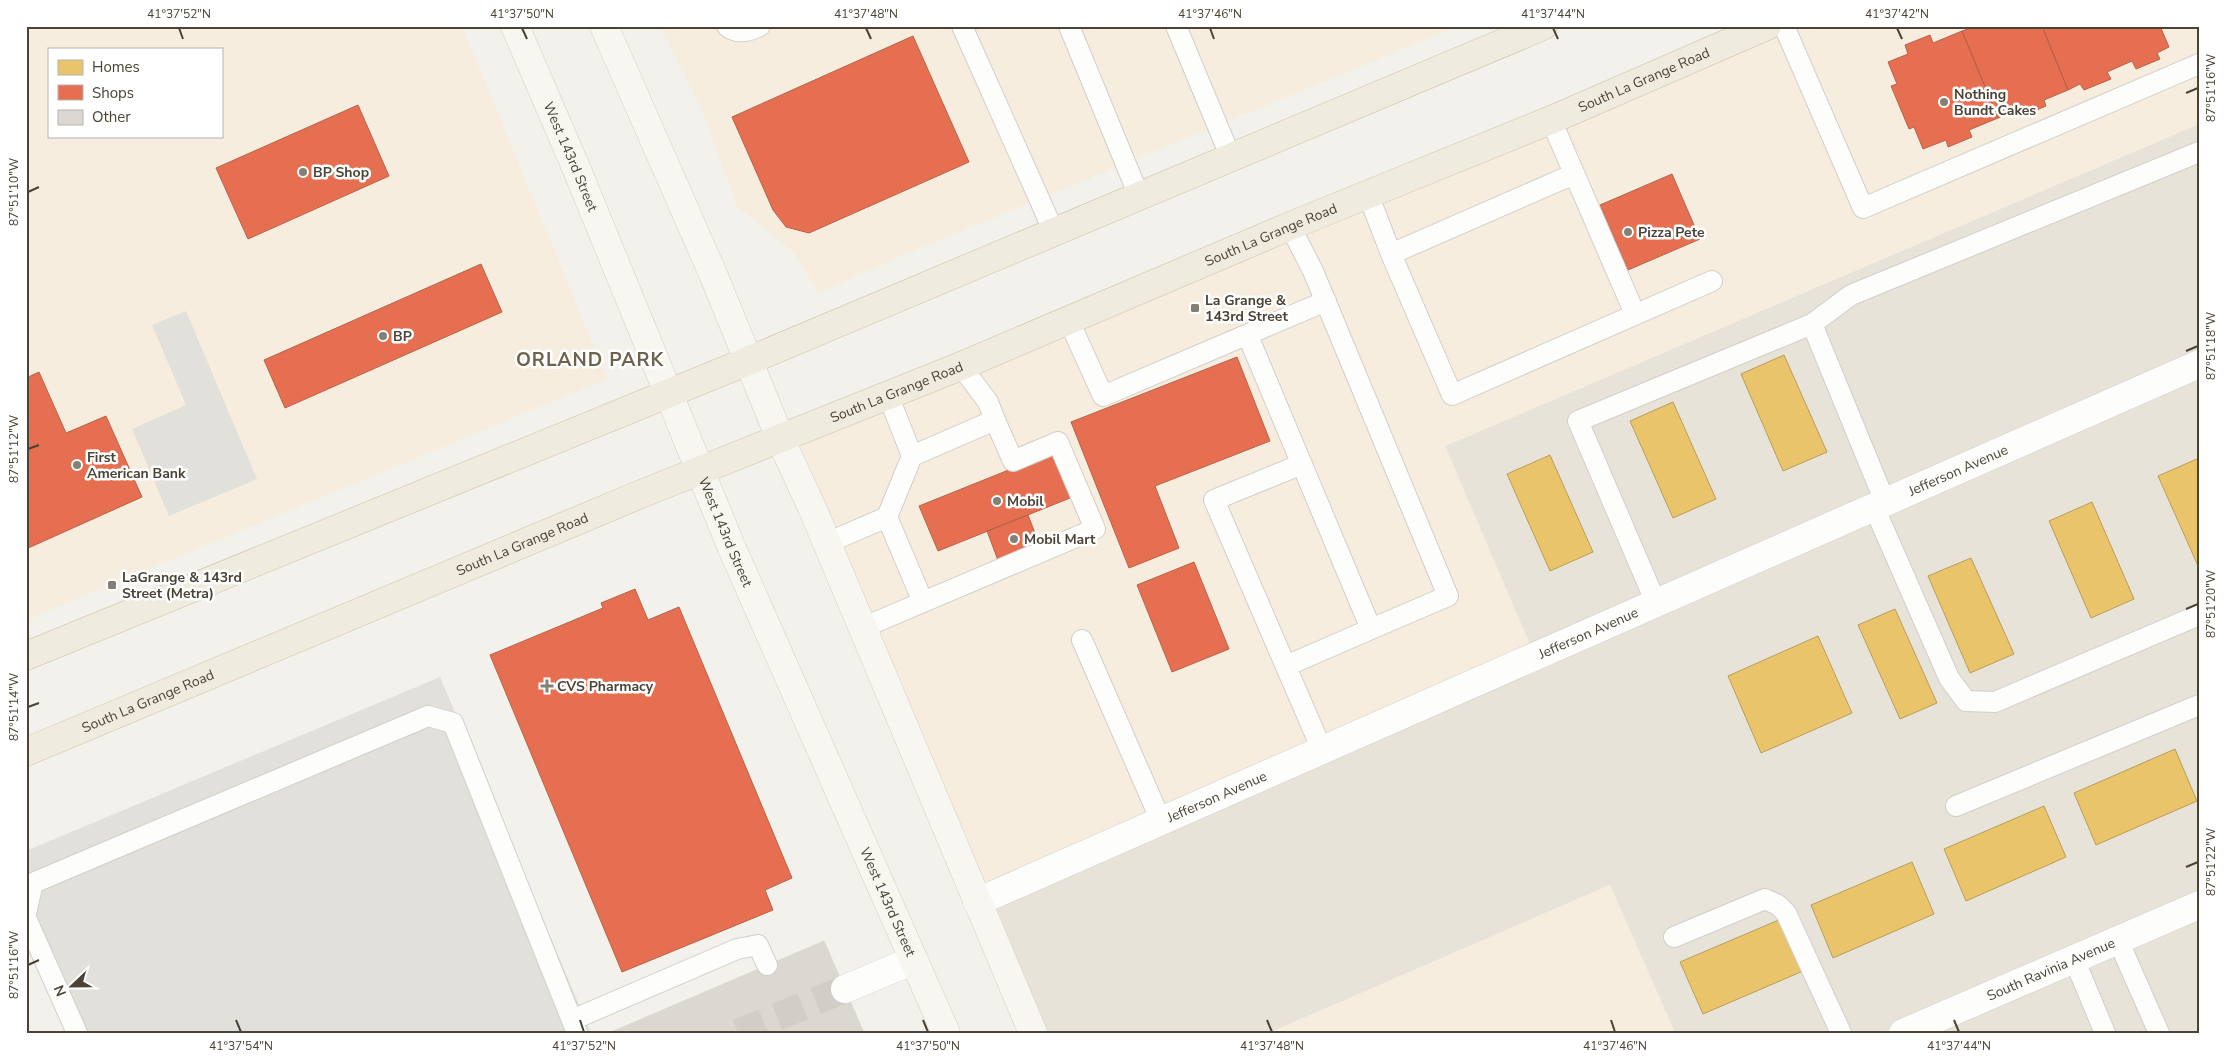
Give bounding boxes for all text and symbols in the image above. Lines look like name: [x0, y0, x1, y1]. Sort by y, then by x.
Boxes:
text: 41°37'52"N: [147, 6, 211, 22]
text: 41°37'50"N: [490, 6, 554, 22]
text: 41°37'48"N: [834, 6, 898, 22]
text: 41°37'46"N: [1178, 6, 1242, 22]
text: 41°37'44"N: [1521, 6, 1585, 22]
text: 41°37'42"N: [1865, 6, 1929, 22]
street label: South La Grange Road: [1575, 43, 1713, 117]
legend: [48, 48, 222, 138]
text: 87°51'16"W: [2203, 54, 2219, 122]
text: Homes: [92, 57, 140, 77]
text: Shops: [92, 83, 134, 103]
place label: Nothing Bundt Cakes: [1954, 85, 2036, 120]
marker: Nothing Bundt Cakes: [1938, 96, 1950, 108]
street label: West 143rd Street: [539, 99, 602, 215]
text: Other: [92, 107, 131, 127]
text: 87°51'10"W: [6, 158, 22, 226]
place label: BP Shop: [313, 163, 369, 182]
marker: BP Shop: [297, 166, 309, 178]
street label: South La Grange Road: [1202, 199, 1340, 271]
place label: Pizza Pete: [1638, 223, 1705, 242]
marker: Pizza Pete: [1622, 226, 1634, 238]
place label: La Grange & 143rd Street: [1205, 291, 1288, 326]
marker: La Grange & 143rd Street: [1189, 302, 1201, 314]
text: 87°51'18"W: [2203, 312, 2219, 380]
place label: BP: [393, 327, 412, 346]
marker: BP: [377, 330, 389, 342]
district label: ORLAND PARK: [516, 347, 664, 373]
street label: South La Grange Road: [827, 357, 966, 427]
text: 87°51'12"W: [6, 415, 22, 483]
street label: Jefferson Avenue: [1905, 440, 2011, 501]
place label: First American Bank: [87, 448, 186, 483]
marker: First American Bank: [71, 459, 83, 471]
street label: West 143rd Street: [694, 474, 757, 590]
place label: Mobil: [1007, 492, 1044, 511]
marker: Mobil: [991, 495, 1003, 507]
street label: South La Grange Road: [453, 508, 591, 581]
place label: Mobil Mart: [1024, 530, 1096, 549]
marker: Mobil Mart: [1008, 533, 1020, 545]
place label: LaGrange & 143rd Street (Metra): [122, 568, 242, 603]
text: 87°51'20"W: [2203, 570, 2219, 638]
marker: LaGrange & 143rd Street (Metra): [106, 579, 118, 591]
street label: Jefferson Avenue: [1535, 603, 1641, 664]
street label: South La Grange Road: [79, 665, 217, 738]
text: 87°51'14"W: [6, 673, 22, 741]
place label: CVS Pharmacy: [557, 677, 654, 696]
marker: CVS Pharmacy: [541, 680, 553, 692]
street label: Jefferson Avenue: [1163, 767, 1270, 828]
text: 87°51'22"W: [2203, 828, 2219, 896]
street label: West 143rd Street: [855, 844, 920, 960]
text: 87°51'16"W: [6, 931, 22, 999]
street label: South Ravinia Avenue: [1984, 933, 2118, 1006]
north arrow: [48, 962, 98, 1012]
text: N: [50, 982, 71, 999]
text: 41°37'54"N: [209, 1038, 273, 1054]
text: 41°37'52"N: [552, 1038, 616, 1054]
text: 41°37'50"N: [896, 1038, 960, 1054]
text: 41°37'48"N: [1240, 1038, 1304, 1054]
text: 41°37'46"N: [1583, 1038, 1647, 1054]
text: 41°37'44"N: [1927, 1038, 1991, 1054]

